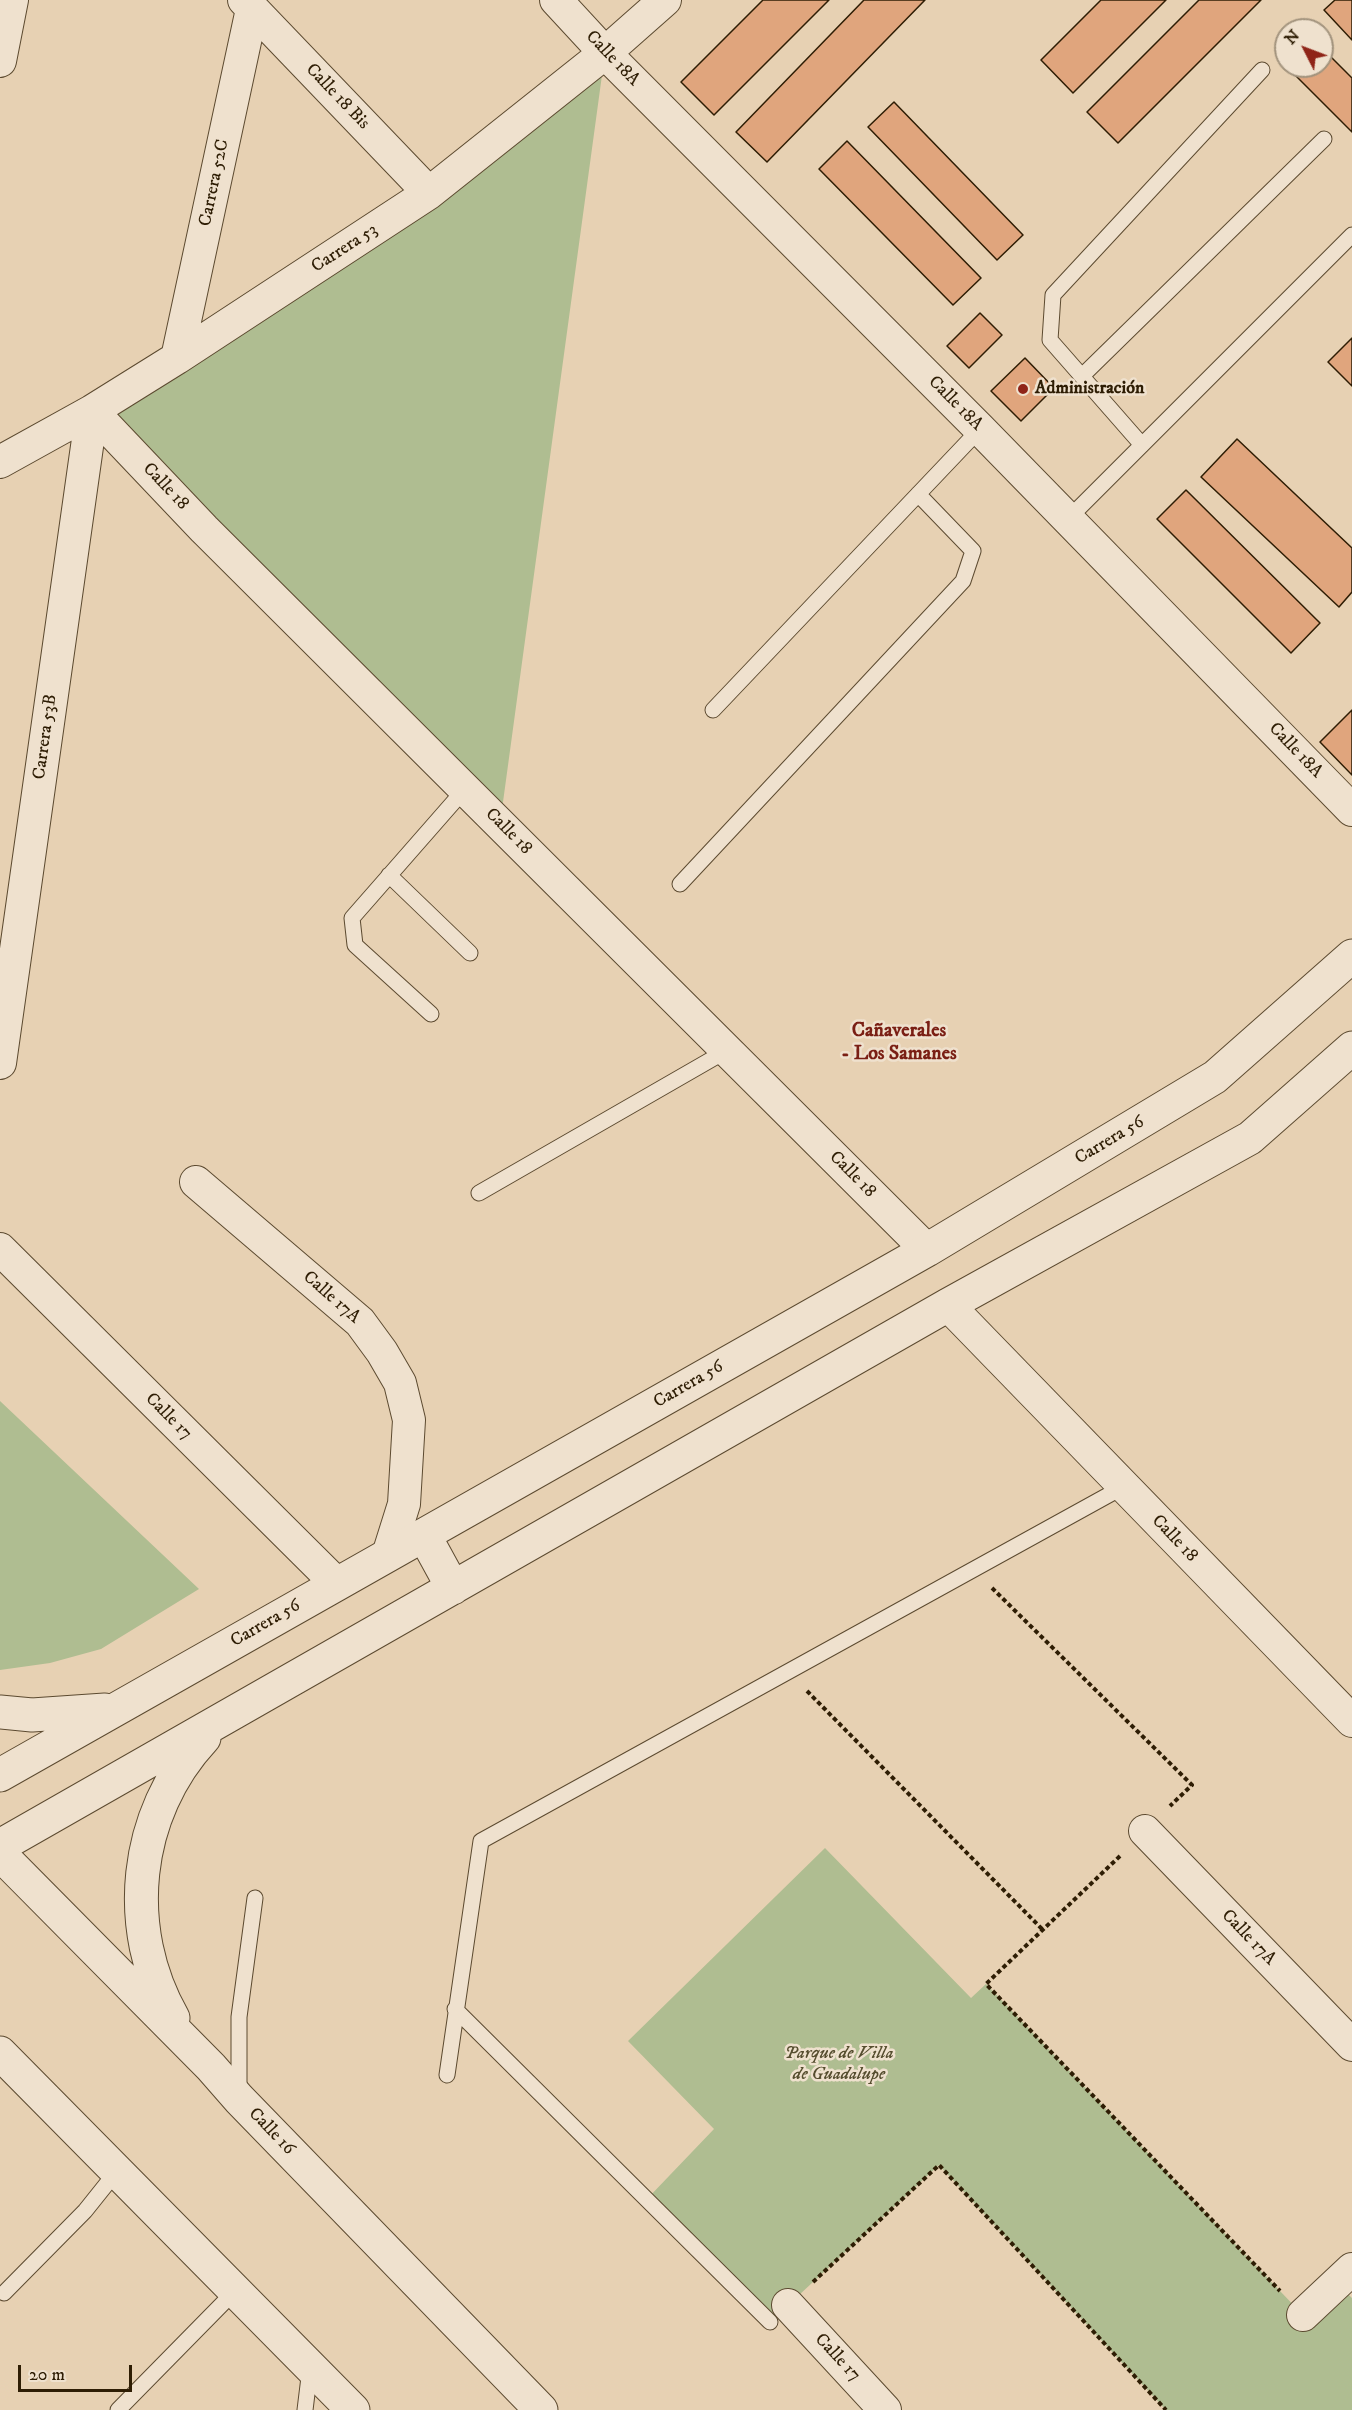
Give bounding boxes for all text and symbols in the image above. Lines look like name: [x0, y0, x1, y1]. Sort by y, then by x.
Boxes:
north arrow: [1274, 18, 1334, 78]
text: N: [1280, 26, 1304, 49]
street label: Calle 18A: [580, 27, 644, 91]
street label: Calle 18 Bis: [300, 60, 374, 134]
street label: Carrera 52C: [195, 138, 235, 228]
street label: Carrera 53: [308, 220, 382, 278]
street label: Calle 18A: [923, 372, 987, 436]
place label: Administración: [1035, 378, 1144, 400]
marker: Administración: [1016, 382, 1030, 396]
street label: Calle 18: [137, 459, 193, 515]
street label: Carrera 53B: [29, 693, 63, 781]
street label: Calle 18A: [1263, 719, 1327, 783]
street label: Calle 18: [480, 804, 536, 860]
district label: Cañaverales - Los Samanes: [841, 1020, 957, 1067]
street label: Carrera 56: [1071, 1112, 1149, 1170]
street label: Calle 18: [824, 1147, 880, 1203]
street label: Calle 17A: [298, 1267, 364, 1329]
street label: Carrera 56: [650, 1356, 728, 1414]
street label: Calle 17: [140, 1389, 196, 1445]
street label: Calle 18: [1146, 1511, 1202, 1567]
street label: Carrera 56: [227, 1595, 305, 1653]
street label: Calle 17A: [1216, 1906, 1280, 1970]
park label: Parque de Villa de Guadalupe: [784, 2043, 894, 2086]
street label: Calle 16: [243, 2104, 299, 2160]
street label: Calle 17: [809, 2330, 865, 2386]
scale bar: [21, 2353, 135, 2391]
text: 20 m: [29, 2364, 65, 2386]

